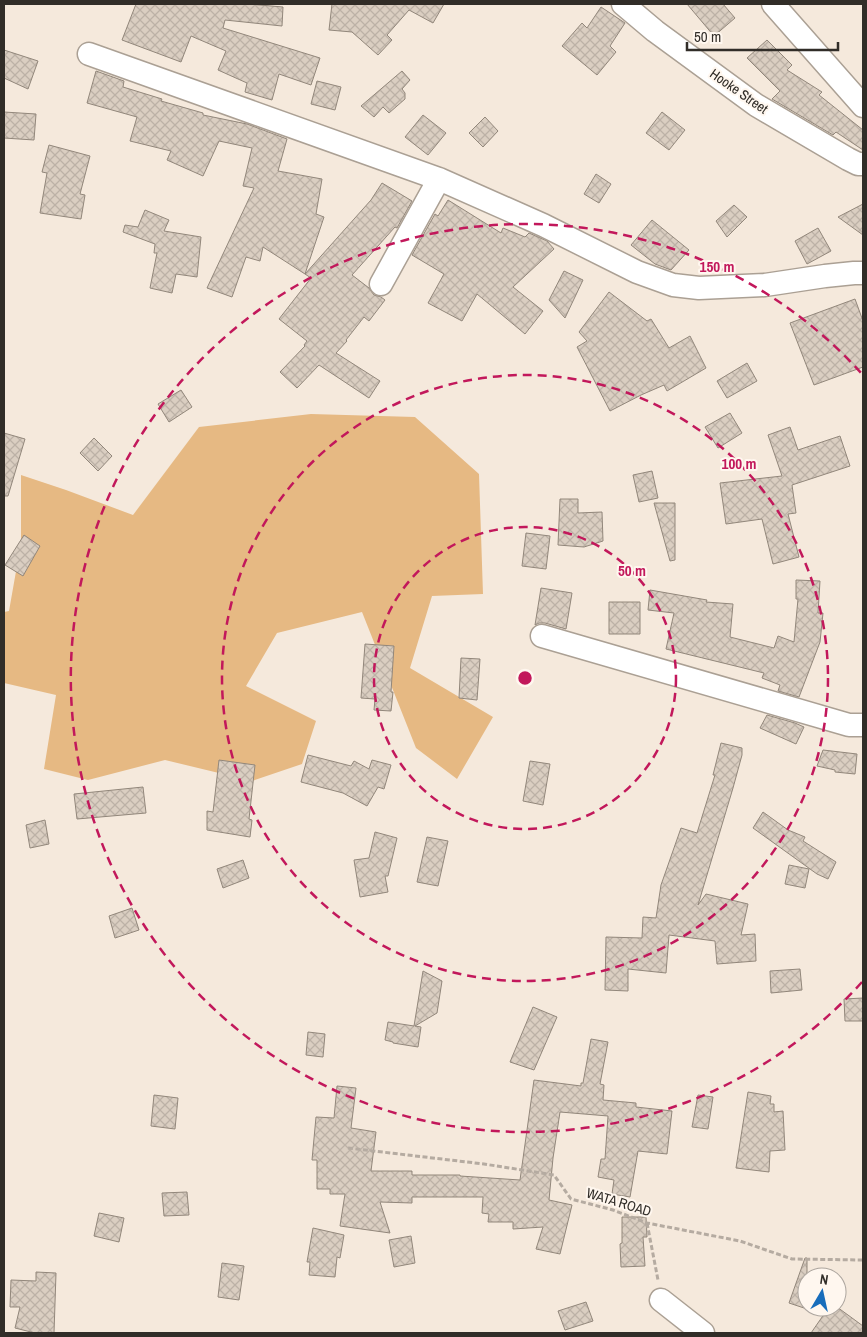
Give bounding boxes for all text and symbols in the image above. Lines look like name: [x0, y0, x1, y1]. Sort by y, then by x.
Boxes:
scale bar: [687, 20, 838, 52]
text: 50 m: [694, 26, 721, 47]
street label: Hooke Street: [706, 64, 772, 118]
text: 150 m: [700, 256, 734, 277]
text: 100 m: [722, 453, 756, 474]
text: 50 m: [618, 560, 646, 581]
centre of rings: [516, 669, 534, 687]
street label: WATA ROAD: [584, 1184, 654, 1220]
north arrow: [797, 1267, 847, 1317]
text: N: [819, 1270, 830, 1289]

